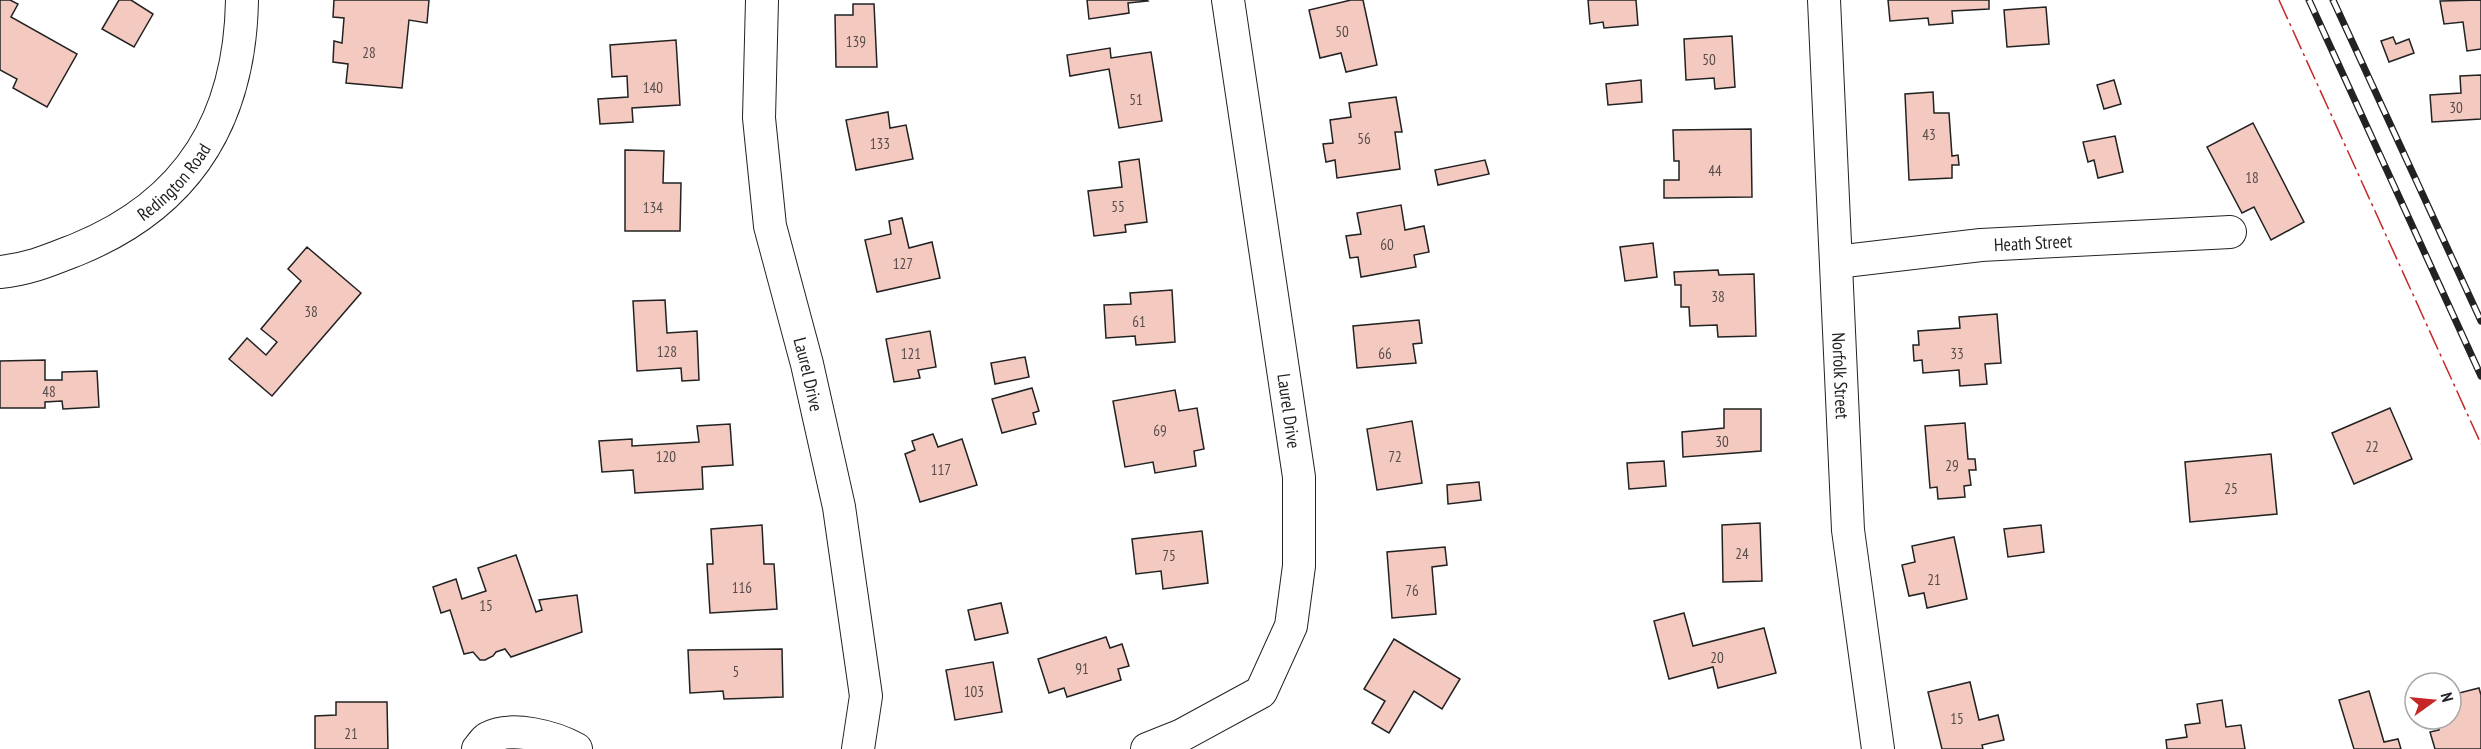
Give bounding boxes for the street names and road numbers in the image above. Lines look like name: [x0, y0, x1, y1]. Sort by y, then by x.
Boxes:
street label: Redington Road: [132, 139, 215, 225]
street label: Heath Street: [1993, 229, 2073, 256]
street label: Norfolk Street: [1828, 332, 1854, 419]
street label: Laurel Drive: [789, 335, 829, 414]
street label: Laurel Drive: [1272, 372, 1306, 450]

